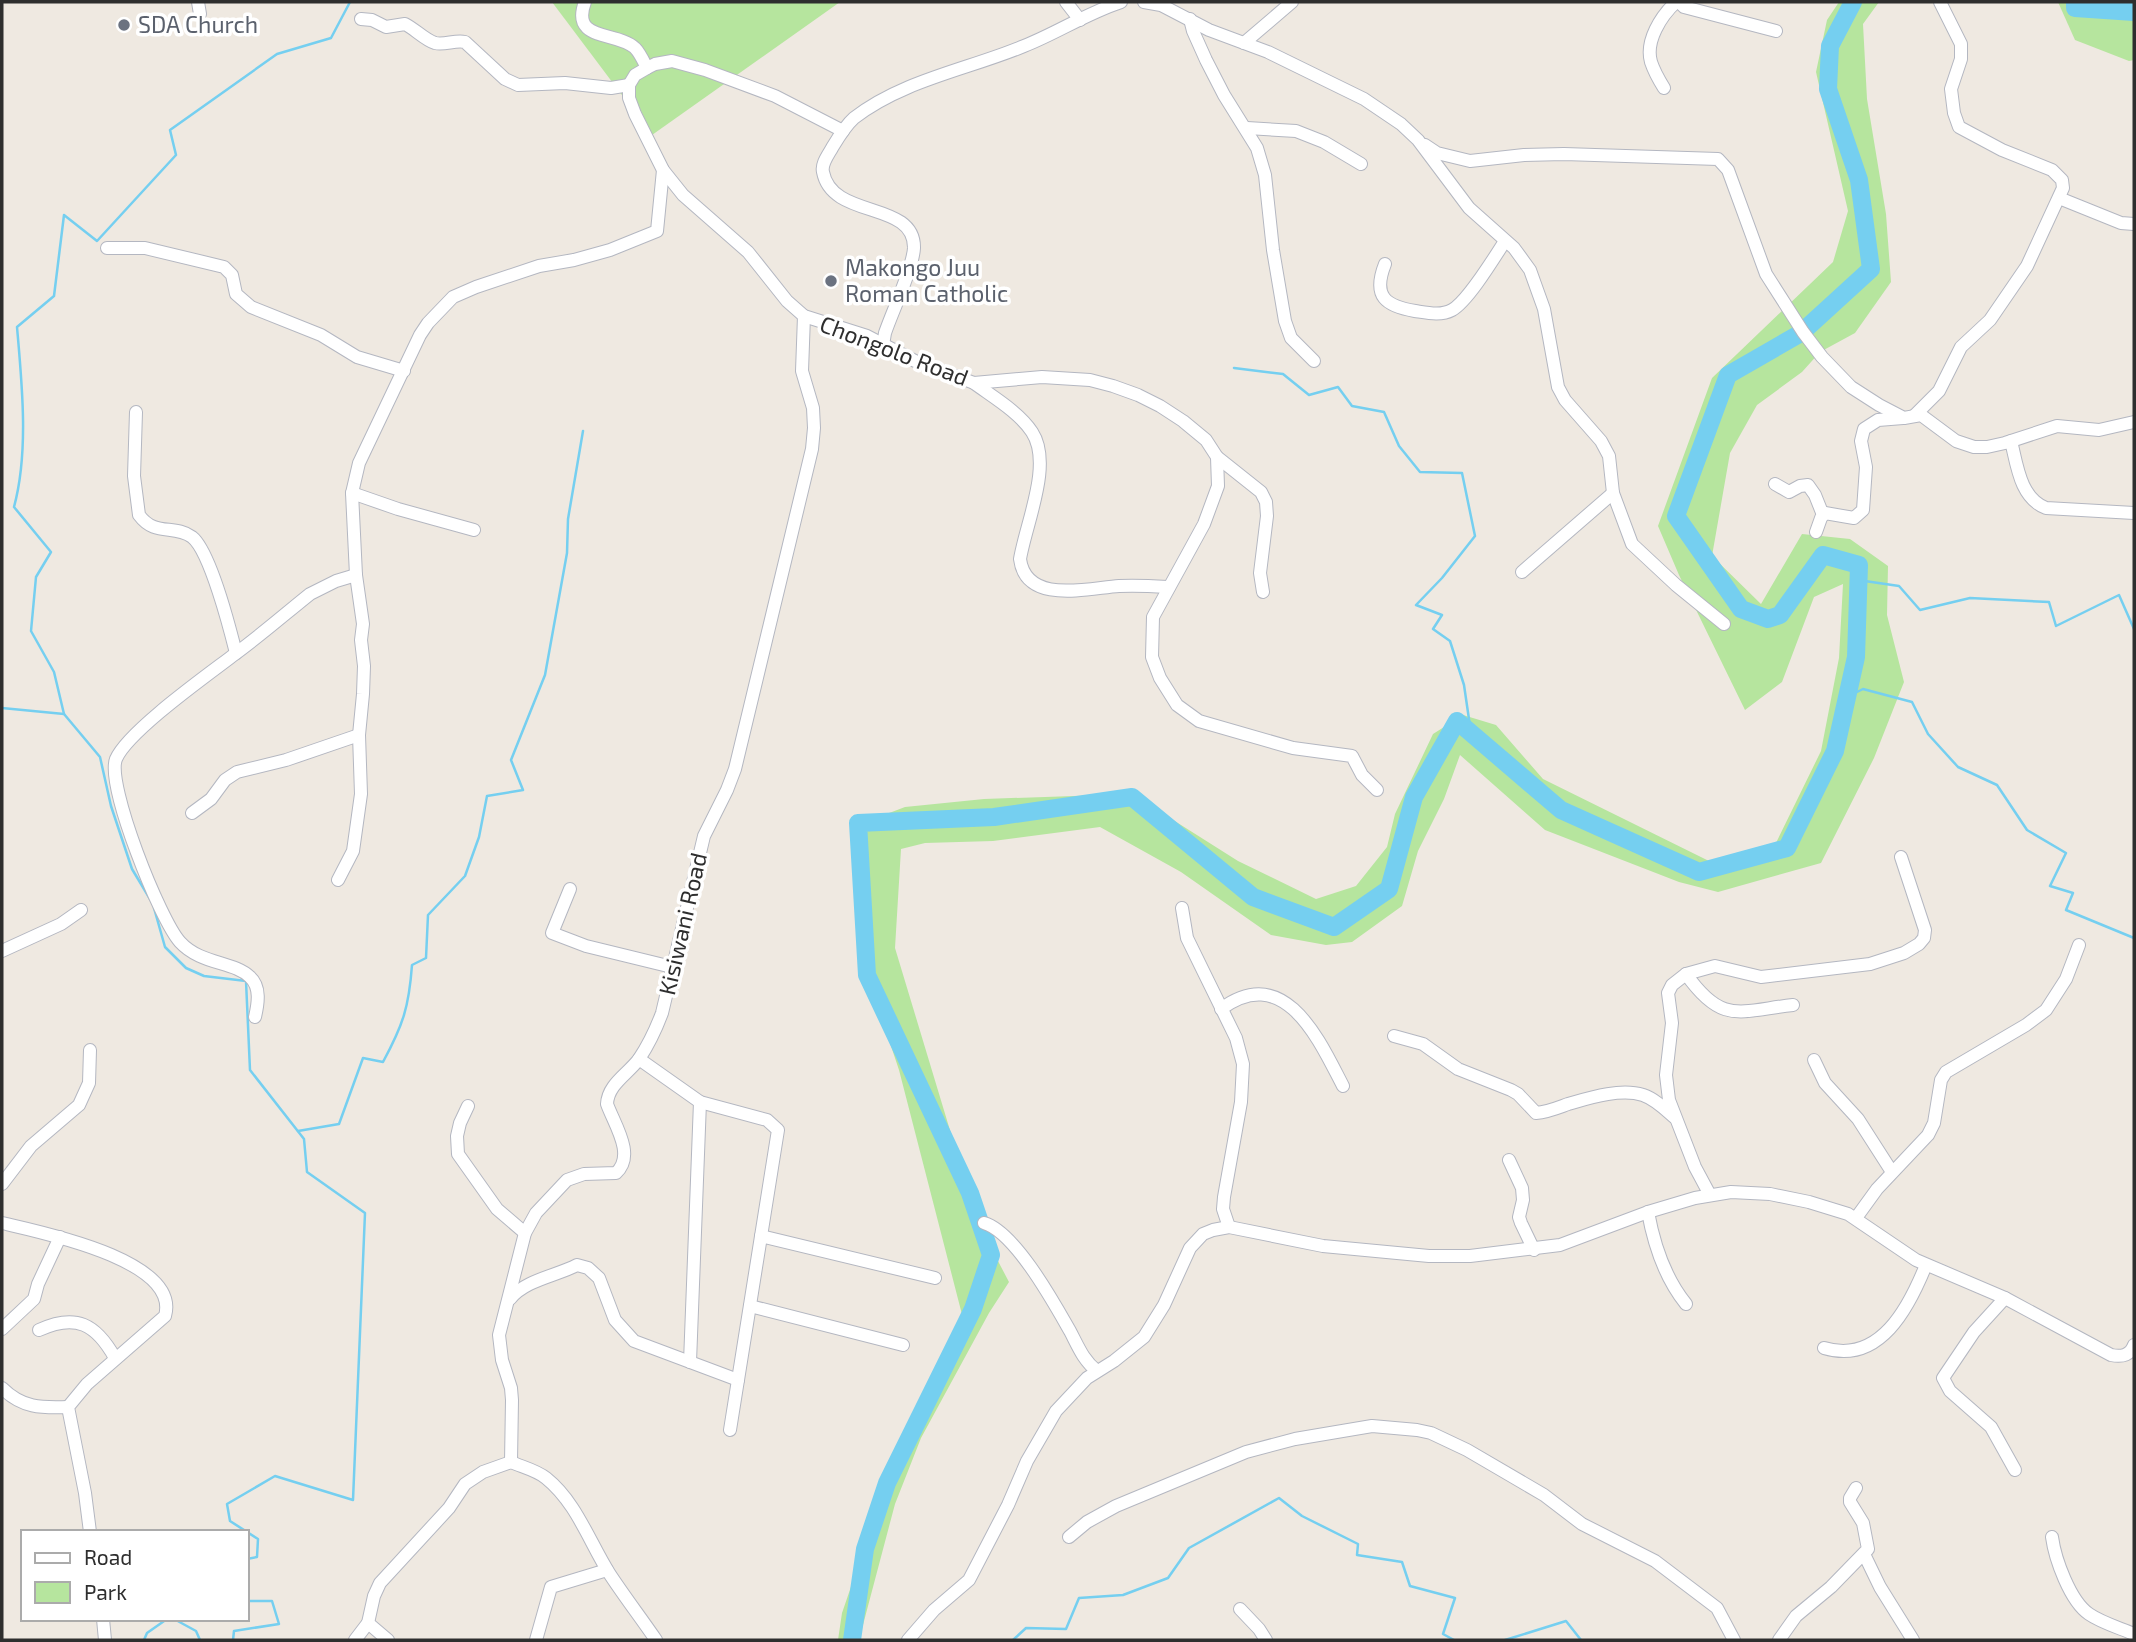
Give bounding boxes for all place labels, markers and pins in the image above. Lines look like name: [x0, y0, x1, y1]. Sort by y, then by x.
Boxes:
place label: SDA Church: [138, 10, 258, 38]
marker: SDA Church: [116, 17, 132, 33]
place label: Makongo Juu Roman Catholic: [845, 253, 1008, 307]
marker: Makongo Juu Roman Catholic: [823, 273, 839, 289]

